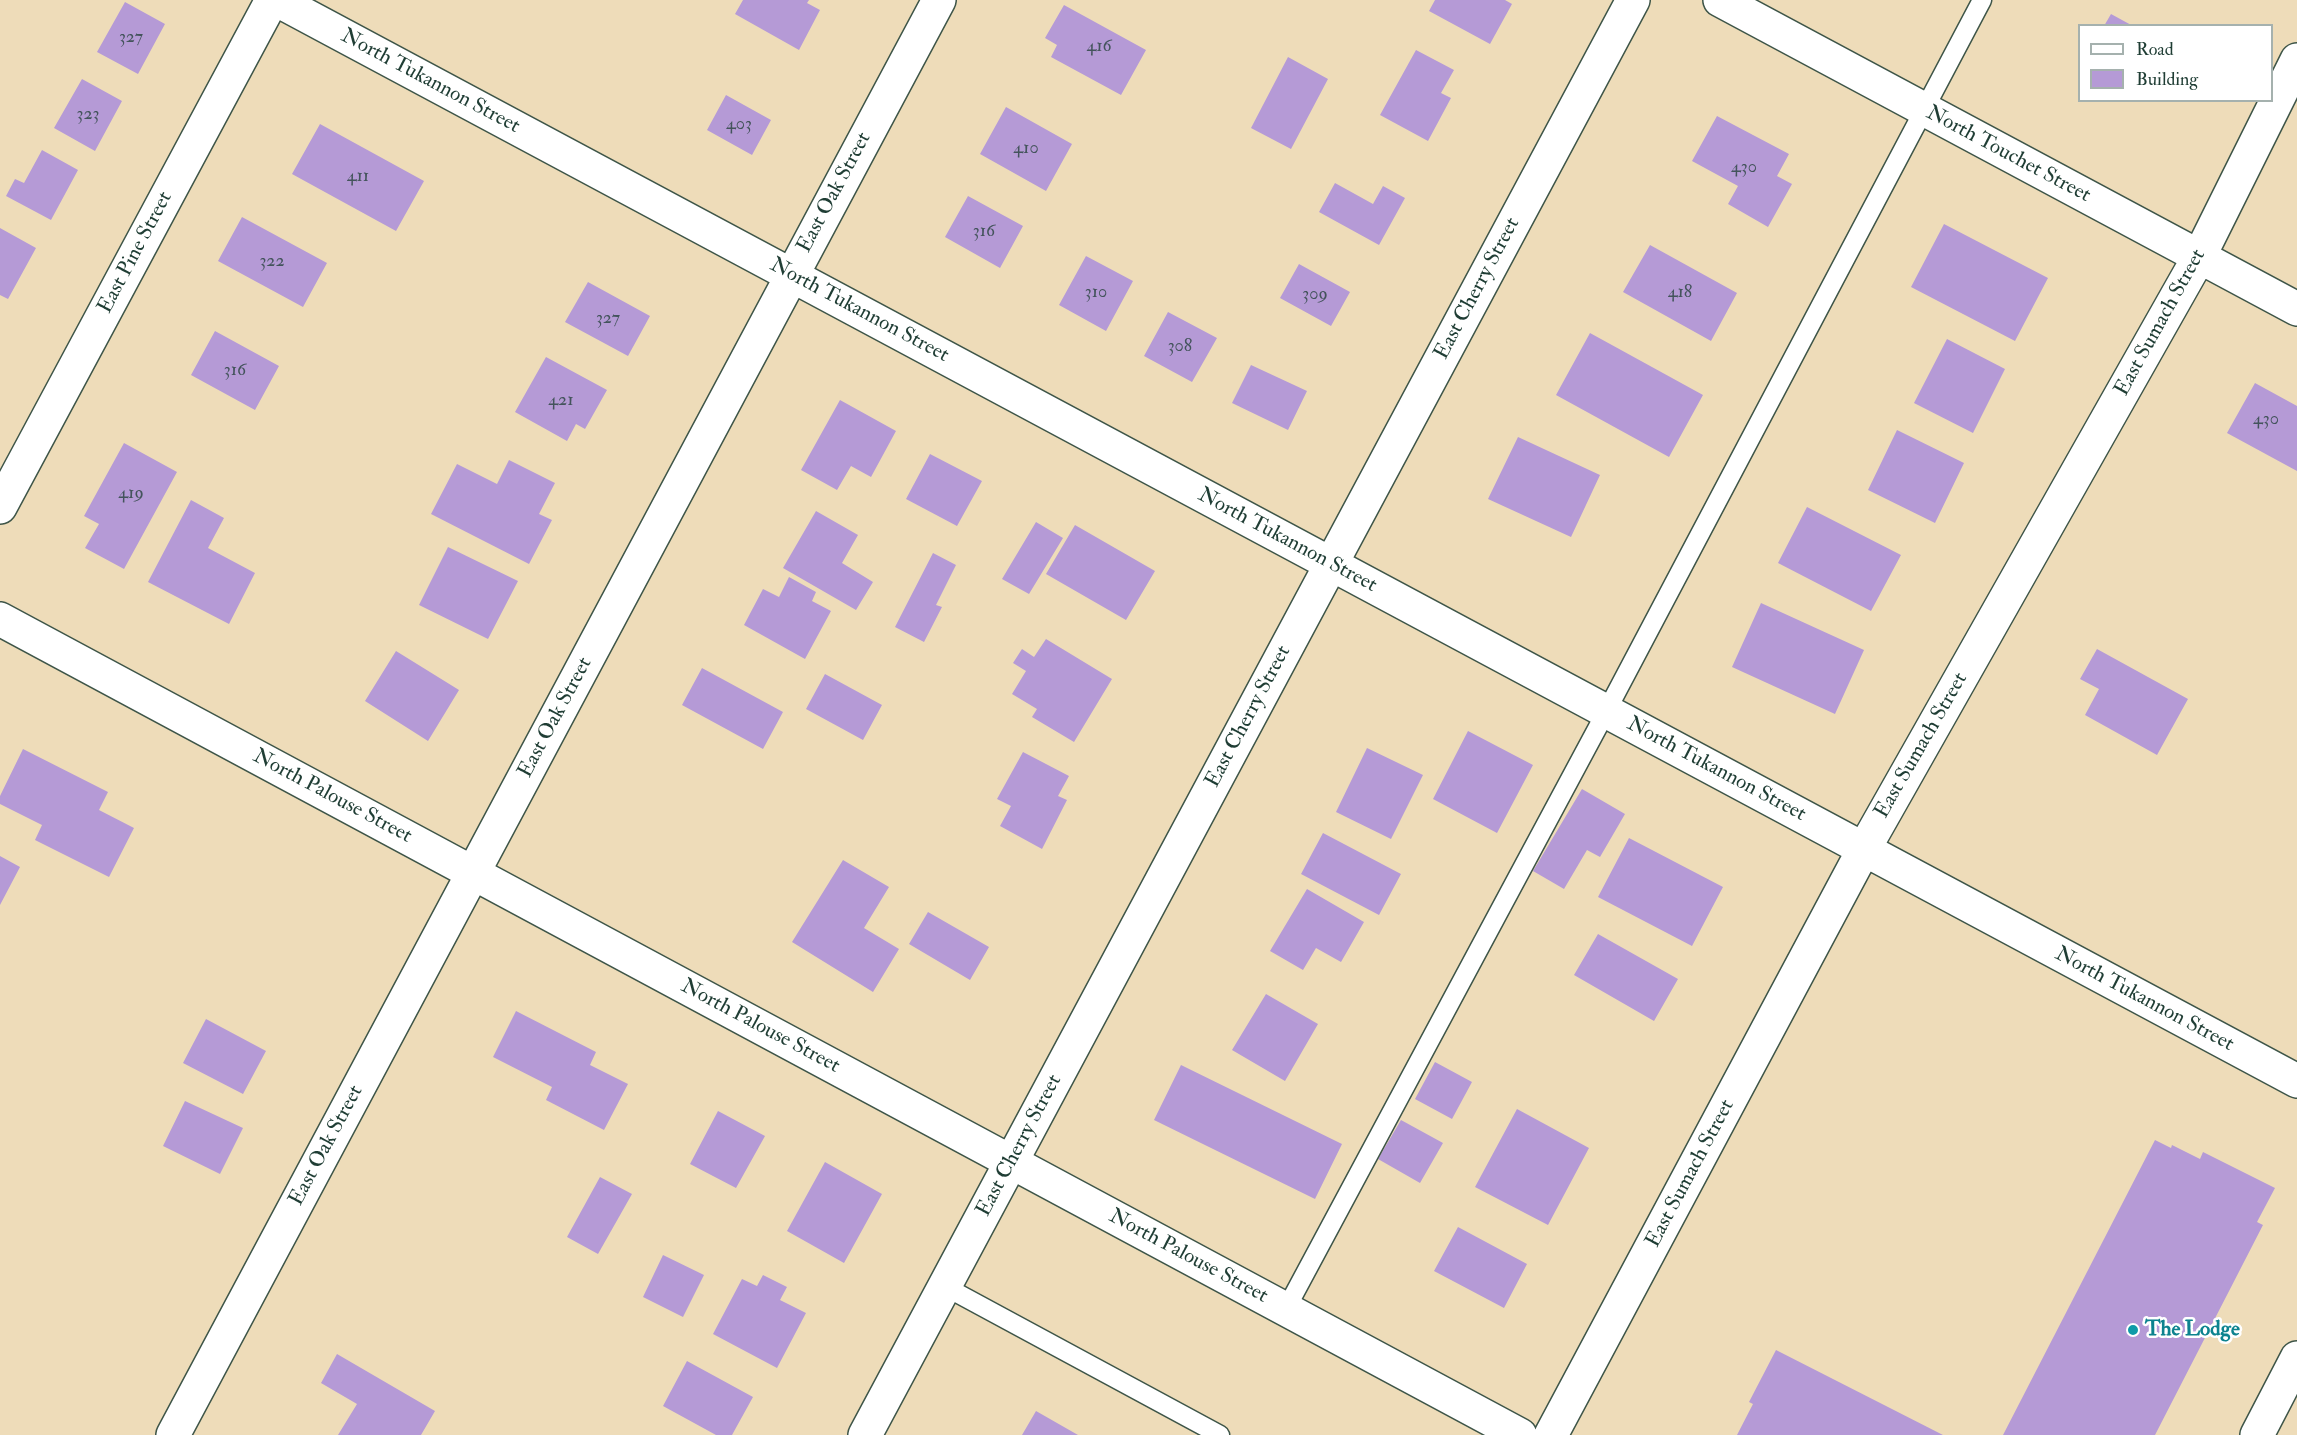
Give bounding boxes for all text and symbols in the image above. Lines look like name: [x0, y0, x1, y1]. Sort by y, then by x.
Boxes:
street label: North Tukannon Street: [336, 24, 524, 140]
legend: [2078, 24, 2273, 102]
house number: 327: [119, 27, 143, 49]
house number: 416: [1086, 36, 1112, 58]
text: Road: [2136, 38, 2174, 61]
text: Building: [2136, 68, 2198, 91]
street label: North Touchet Street: [1922, 101, 2094, 209]
house number: 323: [77, 104, 99, 126]
house number: 403: [726, 114, 752, 136]
street label: East Oak Street: [793, 128, 877, 258]
house number: 410: [1013, 138, 1039, 160]
house number: 430: [1731, 157, 1757, 179]
house number: 411: [347, 166, 369, 188]
street label: East Pine Street: [93, 188, 179, 318]
street label: East Cherry Street: [1430, 214, 1526, 364]
house number: 316: [973, 221, 995, 243]
street label: East Sumach Street: [2110, 245, 2212, 401]
house number: 322: [259, 251, 285, 273]
street label: North Tukannon Street: [765, 253, 953, 369]
house number: 310: [1085, 282, 1107, 304]
house number: 418: [1668, 282, 1692, 304]
house number: 309: [1302, 284, 1328, 306]
house number: 327: [596, 308, 620, 330]
house number: 308: [1168, 336, 1192, 358]
house number: 316: [224, 360, 246, 382]
house number: 421: [548, 390, 574, 412]
house number: 430: [2253, 409, 2279, 431]
house number: 419: [118, 483, 144, 505]
street label: North Tukannon Street: [1193, 483, 1381, 599]
street label: East Cherry Street: [1201, 642, 1297, 792]
street label: East Oak Street: [514, 653, 598, 783]
street label: East Sumach Street: [1870, 669, 1974, 823]
street label: North Tukannon Street: [1622, 712, 1810, 828]
street label: North Palouse Street: [248, 745, 416, 849]
street label: North Tukannon Street: [2050, 942, 2238, 1058]
street label: North Palouse Street: [676, 975, 844, 1079]
street label: East Cherry Street: [972, 1071, 1068, 1221]
street label: East Oak Street: [285, 1081, 369, 1211]
street label: East Sumach Street: [1641, 1096, 1741, 1252]
street label: North Palouse Street: [1104, 1205, 1272, 1309]
place label: The Lodge: [2145, 1317, 2240, 1343]
marker: The Lodge: [2126, 1323, 2140, 1337]

